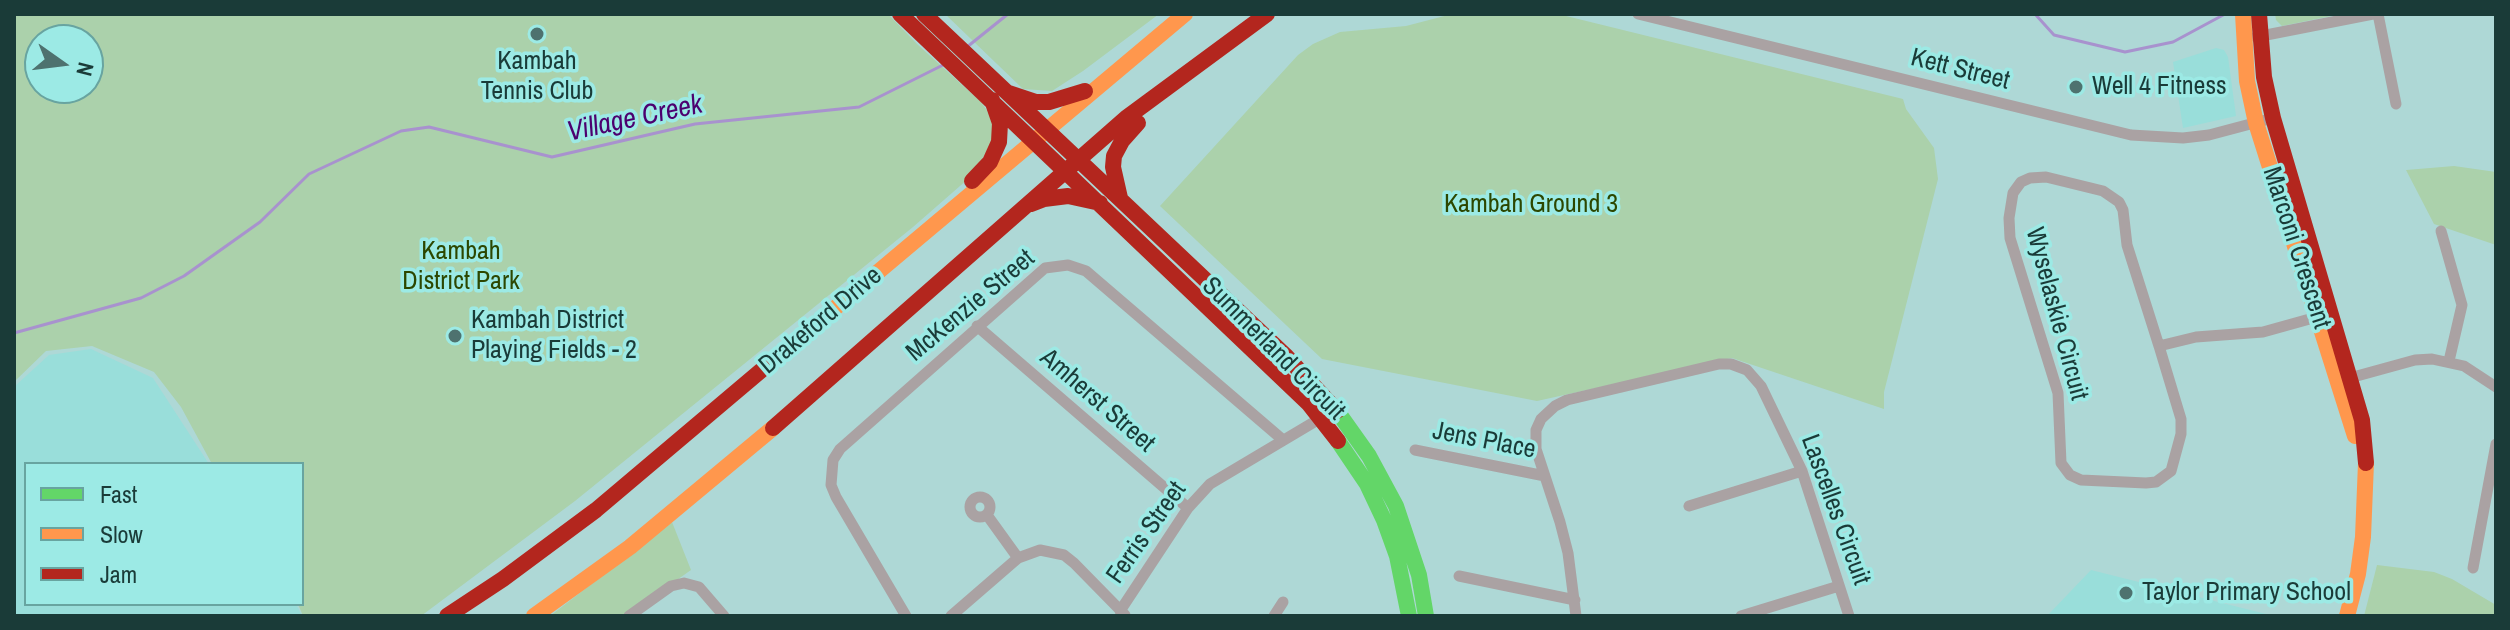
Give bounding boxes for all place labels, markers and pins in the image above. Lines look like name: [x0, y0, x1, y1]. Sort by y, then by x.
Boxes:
marker: Kambah Tennis Club: [528, 25, 546, 43]
place label: Kambah Tennis Club: [481, 46, 593, 108]
place label: Well 4 Fitness: [2092, 71, 2227, 103]
marker: Well 4 Fitness: [2067, 78, 2085, 96]
place label: Kambah District Playing Fields - 2: [471, 305, 637, 366]
marker: Kambah District Playing Fields - 2: [446, 327, 464, 345]
place label: Taylor Primary School: [2142, 577, 2351, 609]
marker: Taylor Primary School: [2117, 584, 2135, 602]

